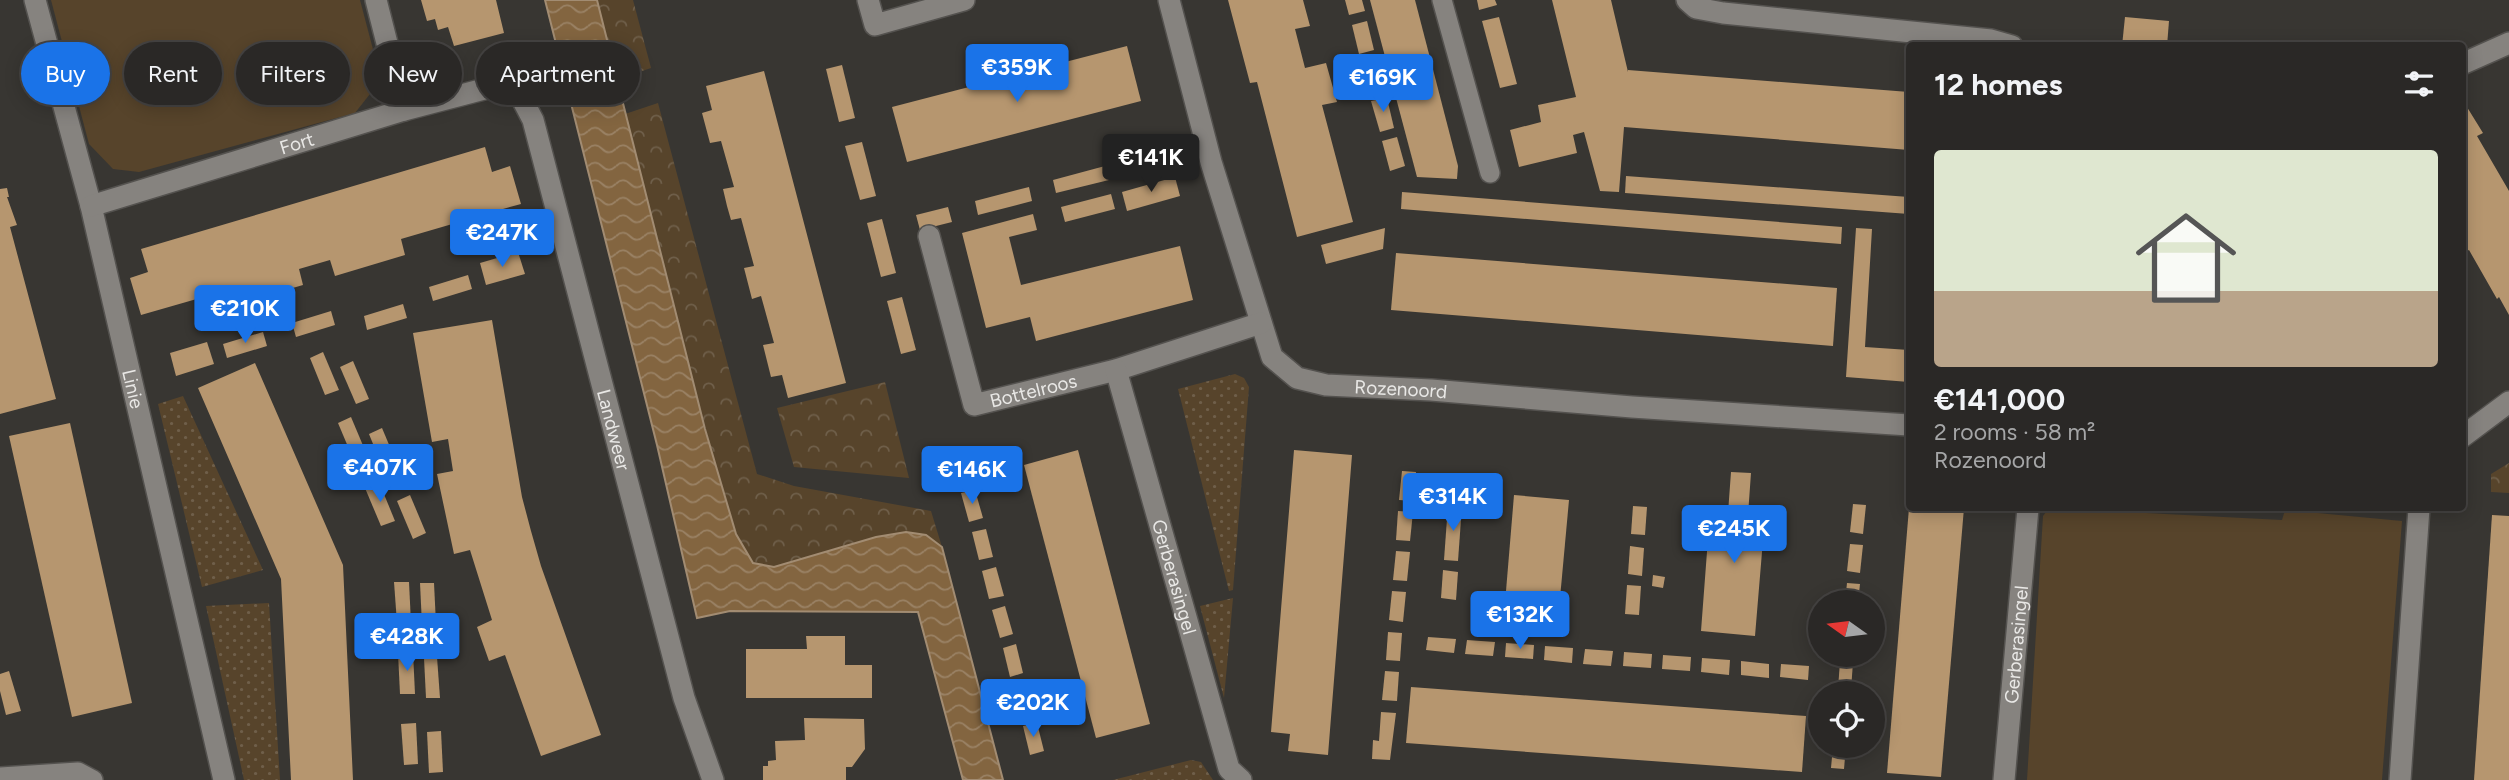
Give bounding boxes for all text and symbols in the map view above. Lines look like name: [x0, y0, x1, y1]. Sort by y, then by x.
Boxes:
chip: Buy: [21, 42, 110, 105]
chip: Rent: [124, 42, 222, 105]
chip: Filters: [236, 42, 350, 105]
chip: New: [364, 42, 462, 105]
chip: Apartment: [476, 42, 640, 105]
pin: €359K: [968, 44, 1066, 104]
text: €359K: [982, 53, 1052, 81]
pin: €169K: [1334, 54, 1432, 114]
text: €169K: [1349, 63, 1417, 91]
icon: filters: [2400, 65, 2438, 103]
text: 12 homes: [1934, 66, 2062, 103]
street label: Fort: [277, 127, 317, 159]
pin: €141K: [1102, 134, 1200, 194]
text: €141K: [1118, 143, 1184, 171]
icon: home: [2123, 195, 2249, 321]
pin: €247K: [453, 210, 551, 269]
text: €247K: [466, 218, 538, 246]
pin: €210K: [196, 286, 294, 345]
text: €210K: [210, 294, 280, 322]
street label: Linie: [118, 367, 149, 411]
street label: Bottelroos: [987, 369, 1079, 412]
street label: Rozenoord: [1354, 375, 1448, 403]
text: €141,000: [1934, 381, 2065, 418]
street label: Landweer: [592, 387, 636, 474]
text: 2 rooms · 58 m²: [1934, 418, 2095, 446]
pin: €407K: [331, 444, 429, 504]
text: Rozenoord: [1934, 446, 2046, 474]
pin: €146K: [923, 447, 1021, 506]
text: €407K: [343, 453, 417, 481]
text: €146K: [938, 455, 1006, 483]
pin: €314K: [1404, 474, 1502, 533]
text: €314K: [1419, 482, 1487, 510]
pin: €245K: [1685, 505, 1783, 565]
text: €245K: [1698, 514, 1770, 542]
street label: Gerberasingel: [1147, 517, 1202, 637]
street label: Gerberasingel: [1999, 584, 2033, 705]
north arrow: [1808, 590, 1885, 667]
map controls: [1808, 590, 1885, 758]
pin: €132K: [1471, 592, 1569, 651]
text: €132K: [1486, 600, 1554, 628]
pin: €428K: [358, 614, 456, 673]
text: €428K: [370, 622, 444, 650]
pin: €202K: [984, 680, 1082, 739]
button: locate: [1808, 681, 1885, 758]
text: €202K: [997, 688, 1069, 716]

